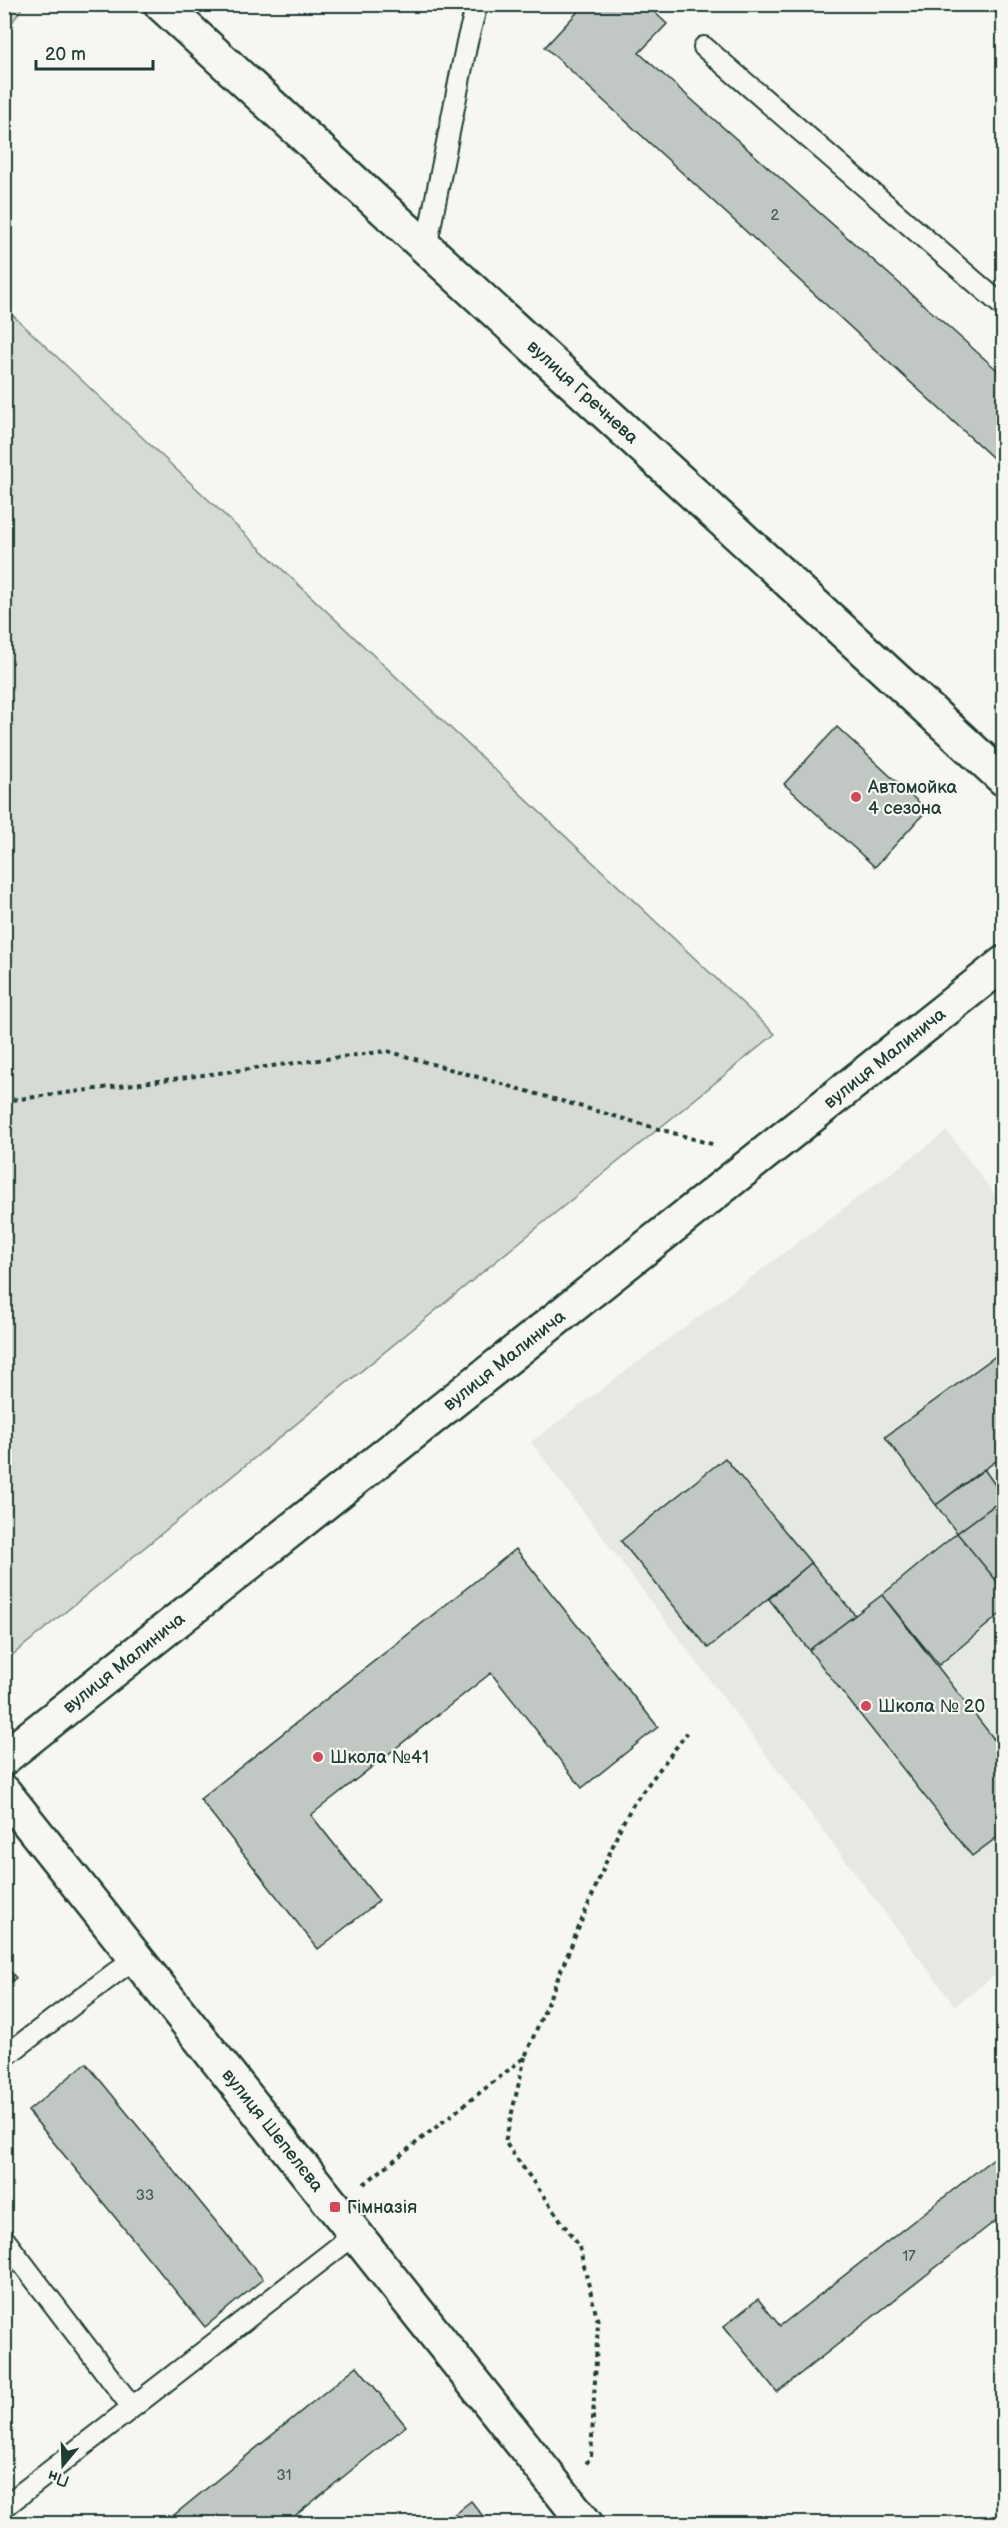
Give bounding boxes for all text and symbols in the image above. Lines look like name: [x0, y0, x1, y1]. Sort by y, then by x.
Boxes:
scale bar: [36, 33, 153, 71]
text: 20 m: [45, 44, 86, 65]
house number: 2: [771, 206, 780, 225]
street label: вулиця Гречнева: [523, 336, 643, 449]
place label: Автомойка 4 сезона: [867, 777, 958, 819]
marker: Автомойка 4 сезона: [849, 790, 863, 804]
street label: вулиця Малинича: [820, 1003, 950, 1113]
street label: вулиця Малинича: [439, 1306, 570, 1416]
street label: вулиця Малинича: [59, 1608, 189, 1718]
place label: Школа № 20: [878, 1696, 985, 1717]
marker: Школа № 20: [859, 1699, 873, 1713]
place label: Школа №41: [330, 1747, 429, 1768]
marker: Школа №41: [311, 1750, 325, 1764]
street label: вулиця Шепелєва: [217, 2065, 328, 2196]
house number: 33: [136, 2186, 154, 2205]
place label: Гімназія: [347, 2197, 417, 2218]
marker: Гімназія: [328, 2200, 342, 2214]
house number: 17: [902, 2247, 916, 2266]
north arrow: [33, 2435, 93, 2495]
text: Пн: [45, 2465, 72, 2490]
house number: 31: [276, 2466, 292, 2485]

